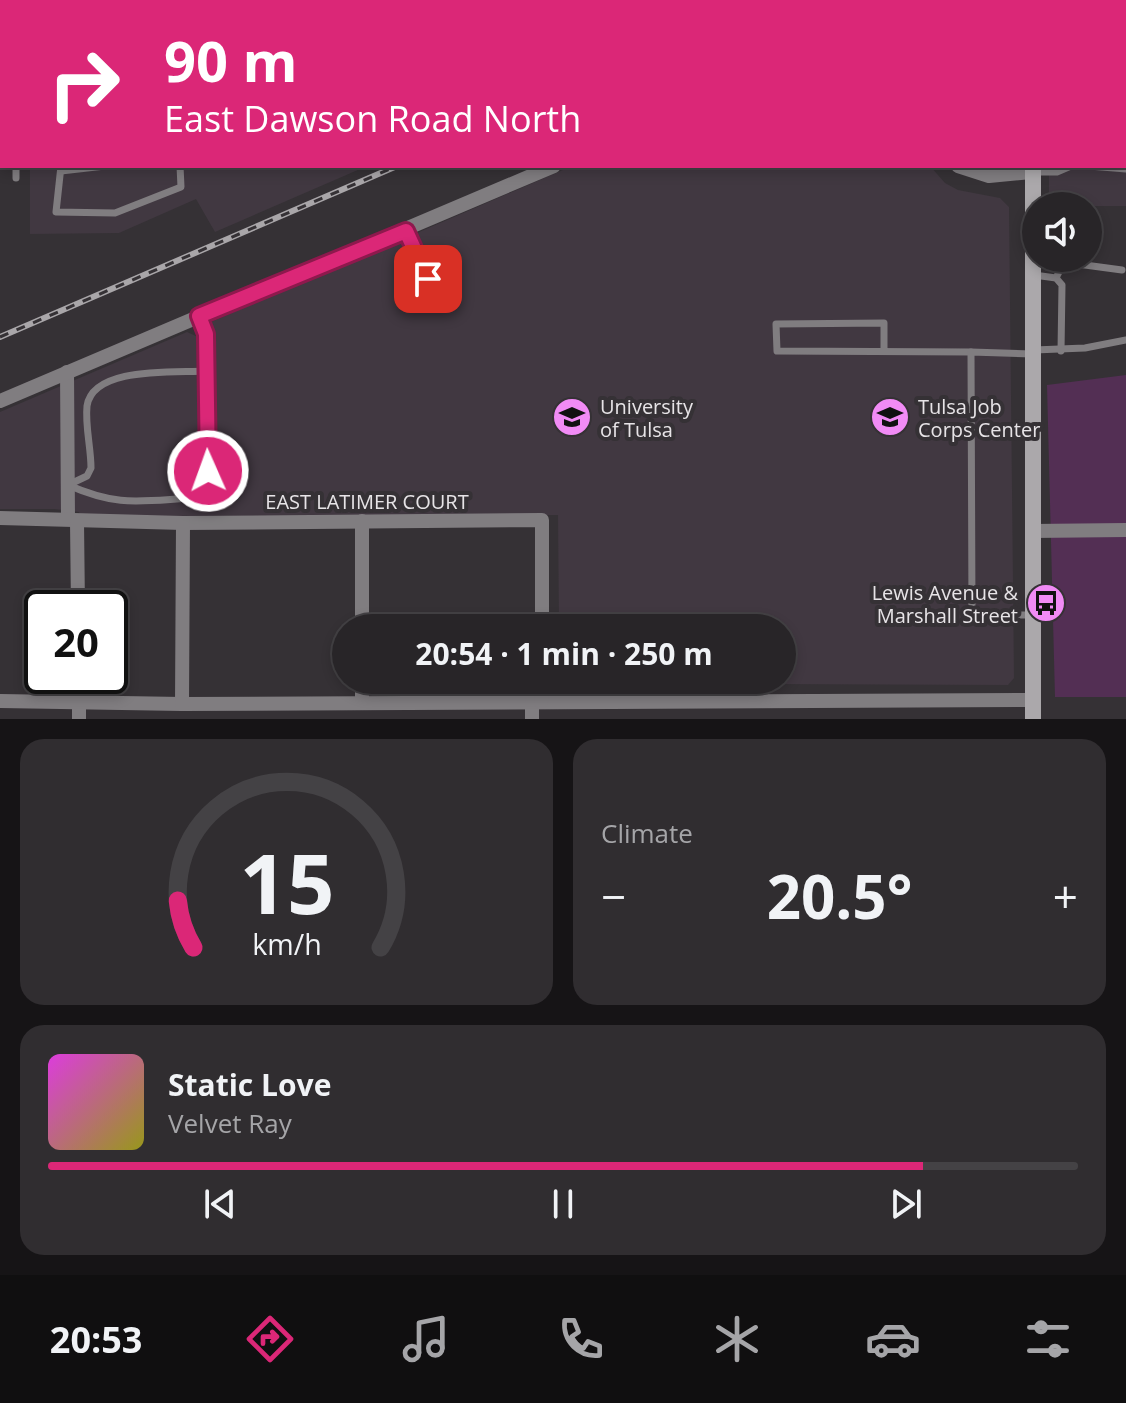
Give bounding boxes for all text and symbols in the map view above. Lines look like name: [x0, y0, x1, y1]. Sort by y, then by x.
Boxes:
text: 90 m: [164, 22, 298, 98]
icon: right: [32, 32, 136, 136]
text: East Dawson Road North: [164, 94, 581, 143]
map controls: [1022, 192, 1102, 272]
button: sound: [1022, 192, 1102, 272]
pin: [394, 245, 462, 313]
icon: arrive: [406, 257, 450, 301]
place label: University of Tulsa: [600, 393, 694, 443]
place label: Tulsa Job Corps Center: [918, 393, 1040, 443]
school or university icon: University of Tulsa: [551, 396, 593, 438]
school or university icon: Tulsa Job Corps Center: [869, 396, 911, 438]
position arrow: [166, 429, 250, 513]
street label: EAST LATIMER COURT: [265, 488, 469, 515]
place label: Lewis Avenue & Marshall Street: [872, 579, 1018, 629]
bus stop icon: Lewis Avenue & Marshall Street: [1025, 582, 1067, 624]
speed limit sign: 20: [24, 590, 128, 694]
text: 20:54 · 1 min · 250 m: [415, 633, 713, 674]
text: Climate: [601, 815, 693, 851]
text: 15: [239, 825, 334, 938]
text: 20.5°: [767, 855, 912, 937]
text: −: [601, 866, 626, 926]
text: +: [1053, 866, 1078, 926]
text: km/h: [252, 924, 321, 963]
text: Static Love: [168, 1064, 331, 1105]
text: Velvet Ray: [168, 1105, 292, 1141]
icon: previous: [198, 1182, 242, 1226]
icon: pause: [541, 1182, 585, 1226]
icon: next: [884, 1182, 928, 1226]
icon: directions: [242, 1311, 298, 1367]
icon: music: [398, 1311, 454, 1367]
icon: phone: [553, 1311, 609, 1367]
icon: climate: [709, 1311, 765, 1367]
icon: car: [865, 1311, 921, 1367]
icon: filters: [1020, 1311, 1076, 1367]
text: 20:53: [50, 1315, 142, 1364]

